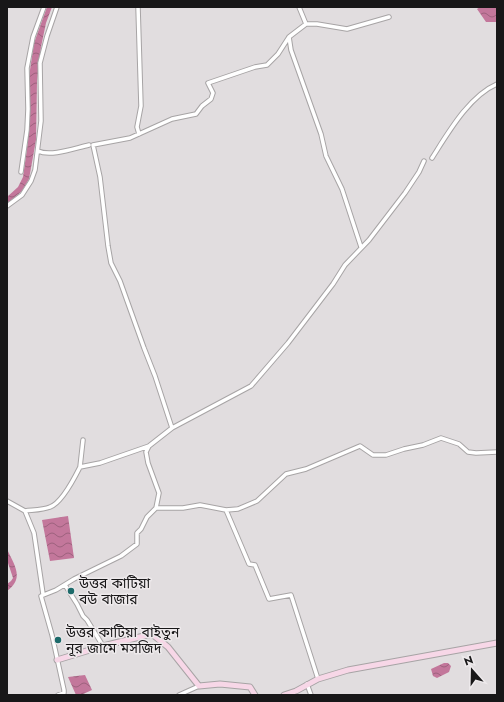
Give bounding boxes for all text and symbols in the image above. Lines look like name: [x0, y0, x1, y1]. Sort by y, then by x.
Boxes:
place label: উত্তর কাটিয়া বউ বাজার: [78, 573, 151, 609]
marker: উত্তর কাটিয়া বউ বাজার: [66, 586, 76, 596]
place label: উত্তর কাটিয়া বাইতুন নূর জামে মসজিদ: [65, 622, 180, 658]
marker: উত্তর কাটিয়া বাইতুন নূর জামে মসজিদ: [53, 635, 63, 645]
north arrow: [452, 650, 492, 690]
text: N: [462, 652, 475, 670]

